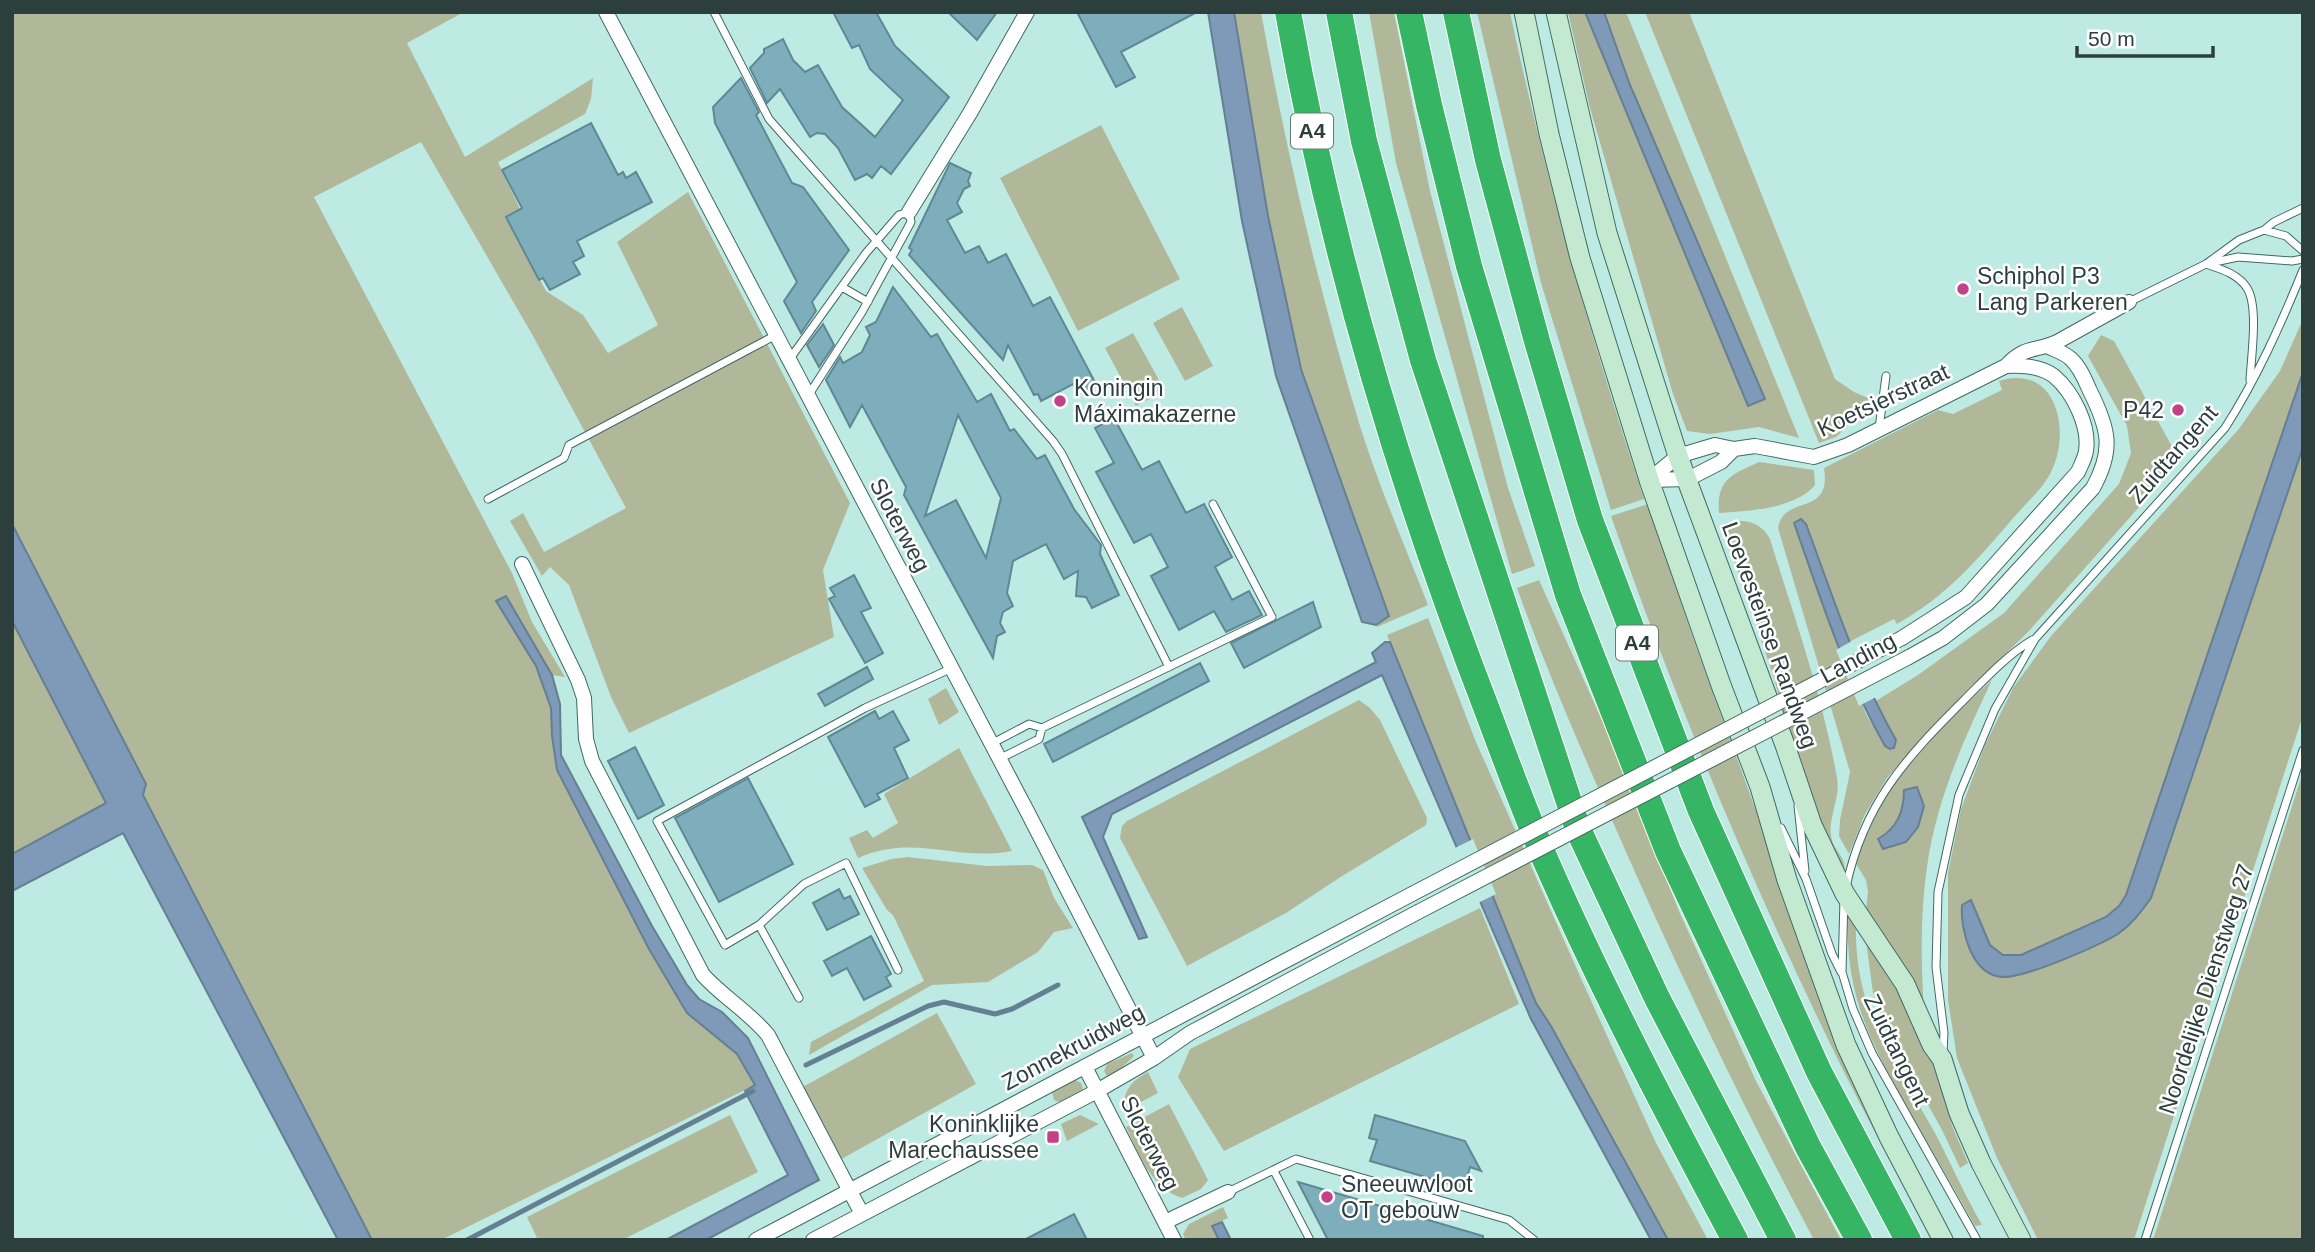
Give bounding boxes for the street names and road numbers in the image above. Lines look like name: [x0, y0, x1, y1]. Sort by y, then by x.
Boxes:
road number: A4: [1291, 114, 1333, 148]
street label: Koetsierstraat: [1813, 358, 1953, 442]
street label: Zuidtangent: [2123, 399, 2223, 508]
street label: Sloterweg: [865, 474, 935, 576]
street label: Loevesteinse Randweg: [1717, 518, 1823, 752]
road number: A4: [1616, 626, 1658, 660]
street label: Landing: [1816, 627, 1900, 689]
street label: Noordelijke Dienstweg 27: [2153, 861, 2259, 1117]
street label: Zuidtangent: [1859, 990, 1936, 1111]
street label: Zonnekruidweg: [997, 999, 1149, 1095]
street label: Sloterweg: [1115, 1092, 1185, 1194]

